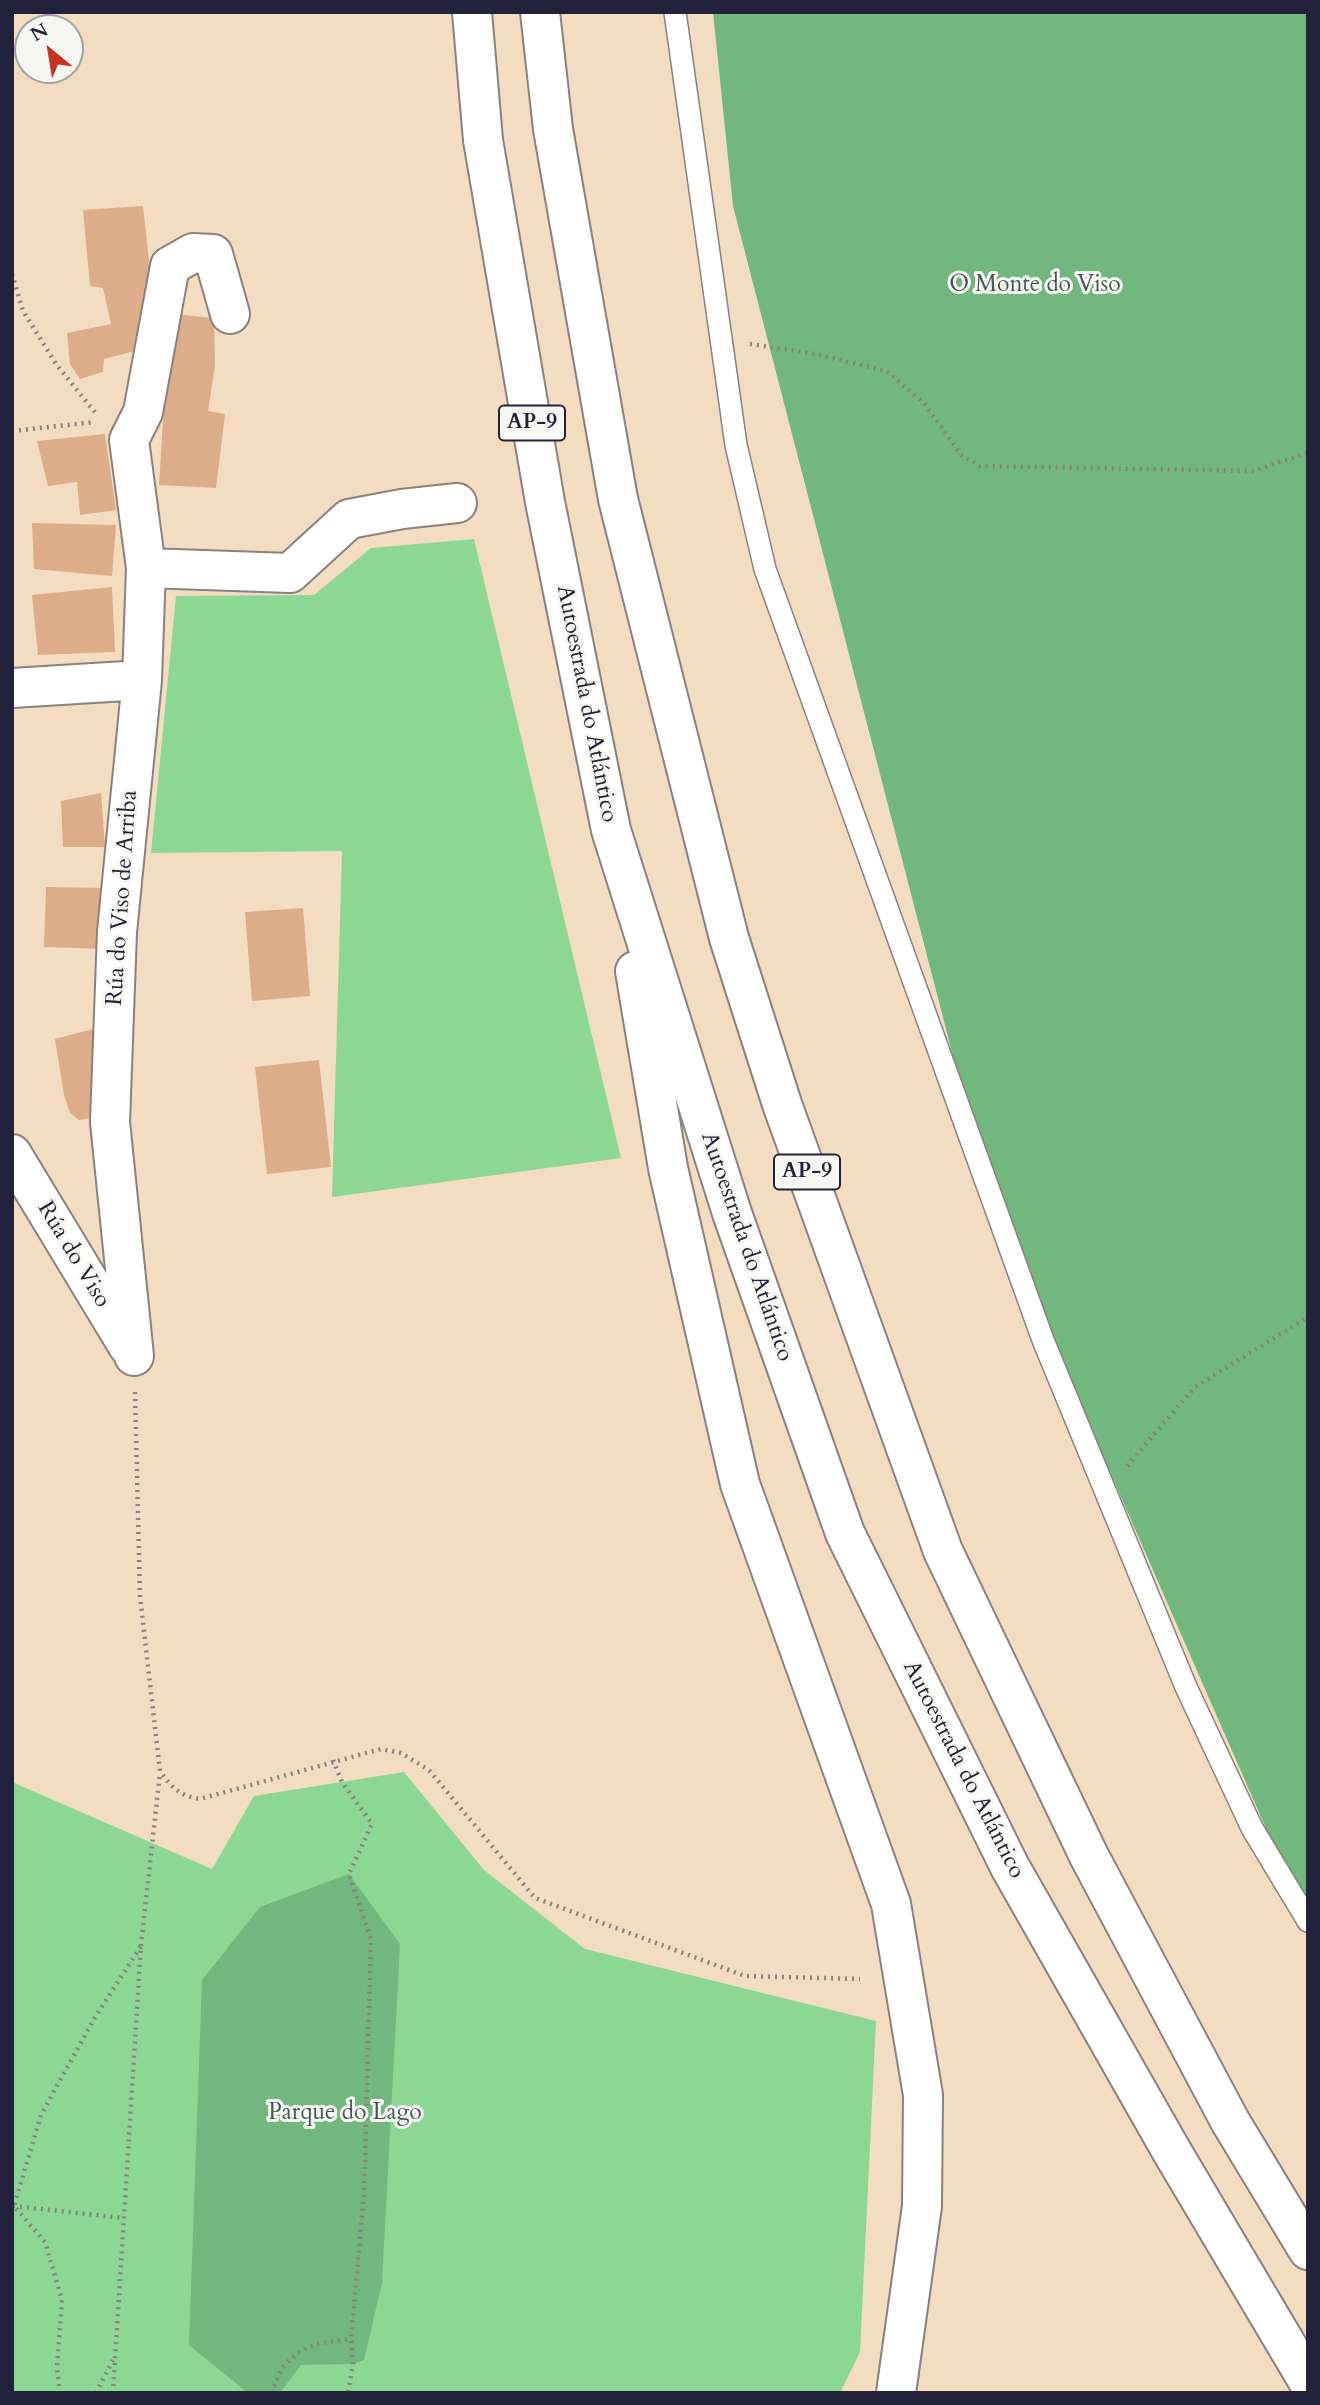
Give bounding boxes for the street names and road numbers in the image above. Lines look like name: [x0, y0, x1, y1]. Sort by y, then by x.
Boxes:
road number: AP-9: [499, 406, 565, 440]
street label: Autoestrada do Atlántico: [549, 583, 623, 825]
street label: Rúa do Viso de Arriba: [102, 789, 144, 1007]
street label: Autoestrada do Atlántico: [694, 1129, 798, 1365]
road number: AP-9: [774, 1154, 840, 1190]
street label: Rúa do Viso: [31, 1197, 115, 1313]
street label: Autoestrada do Atlántico: [896, 1656, 1030, 1884]

